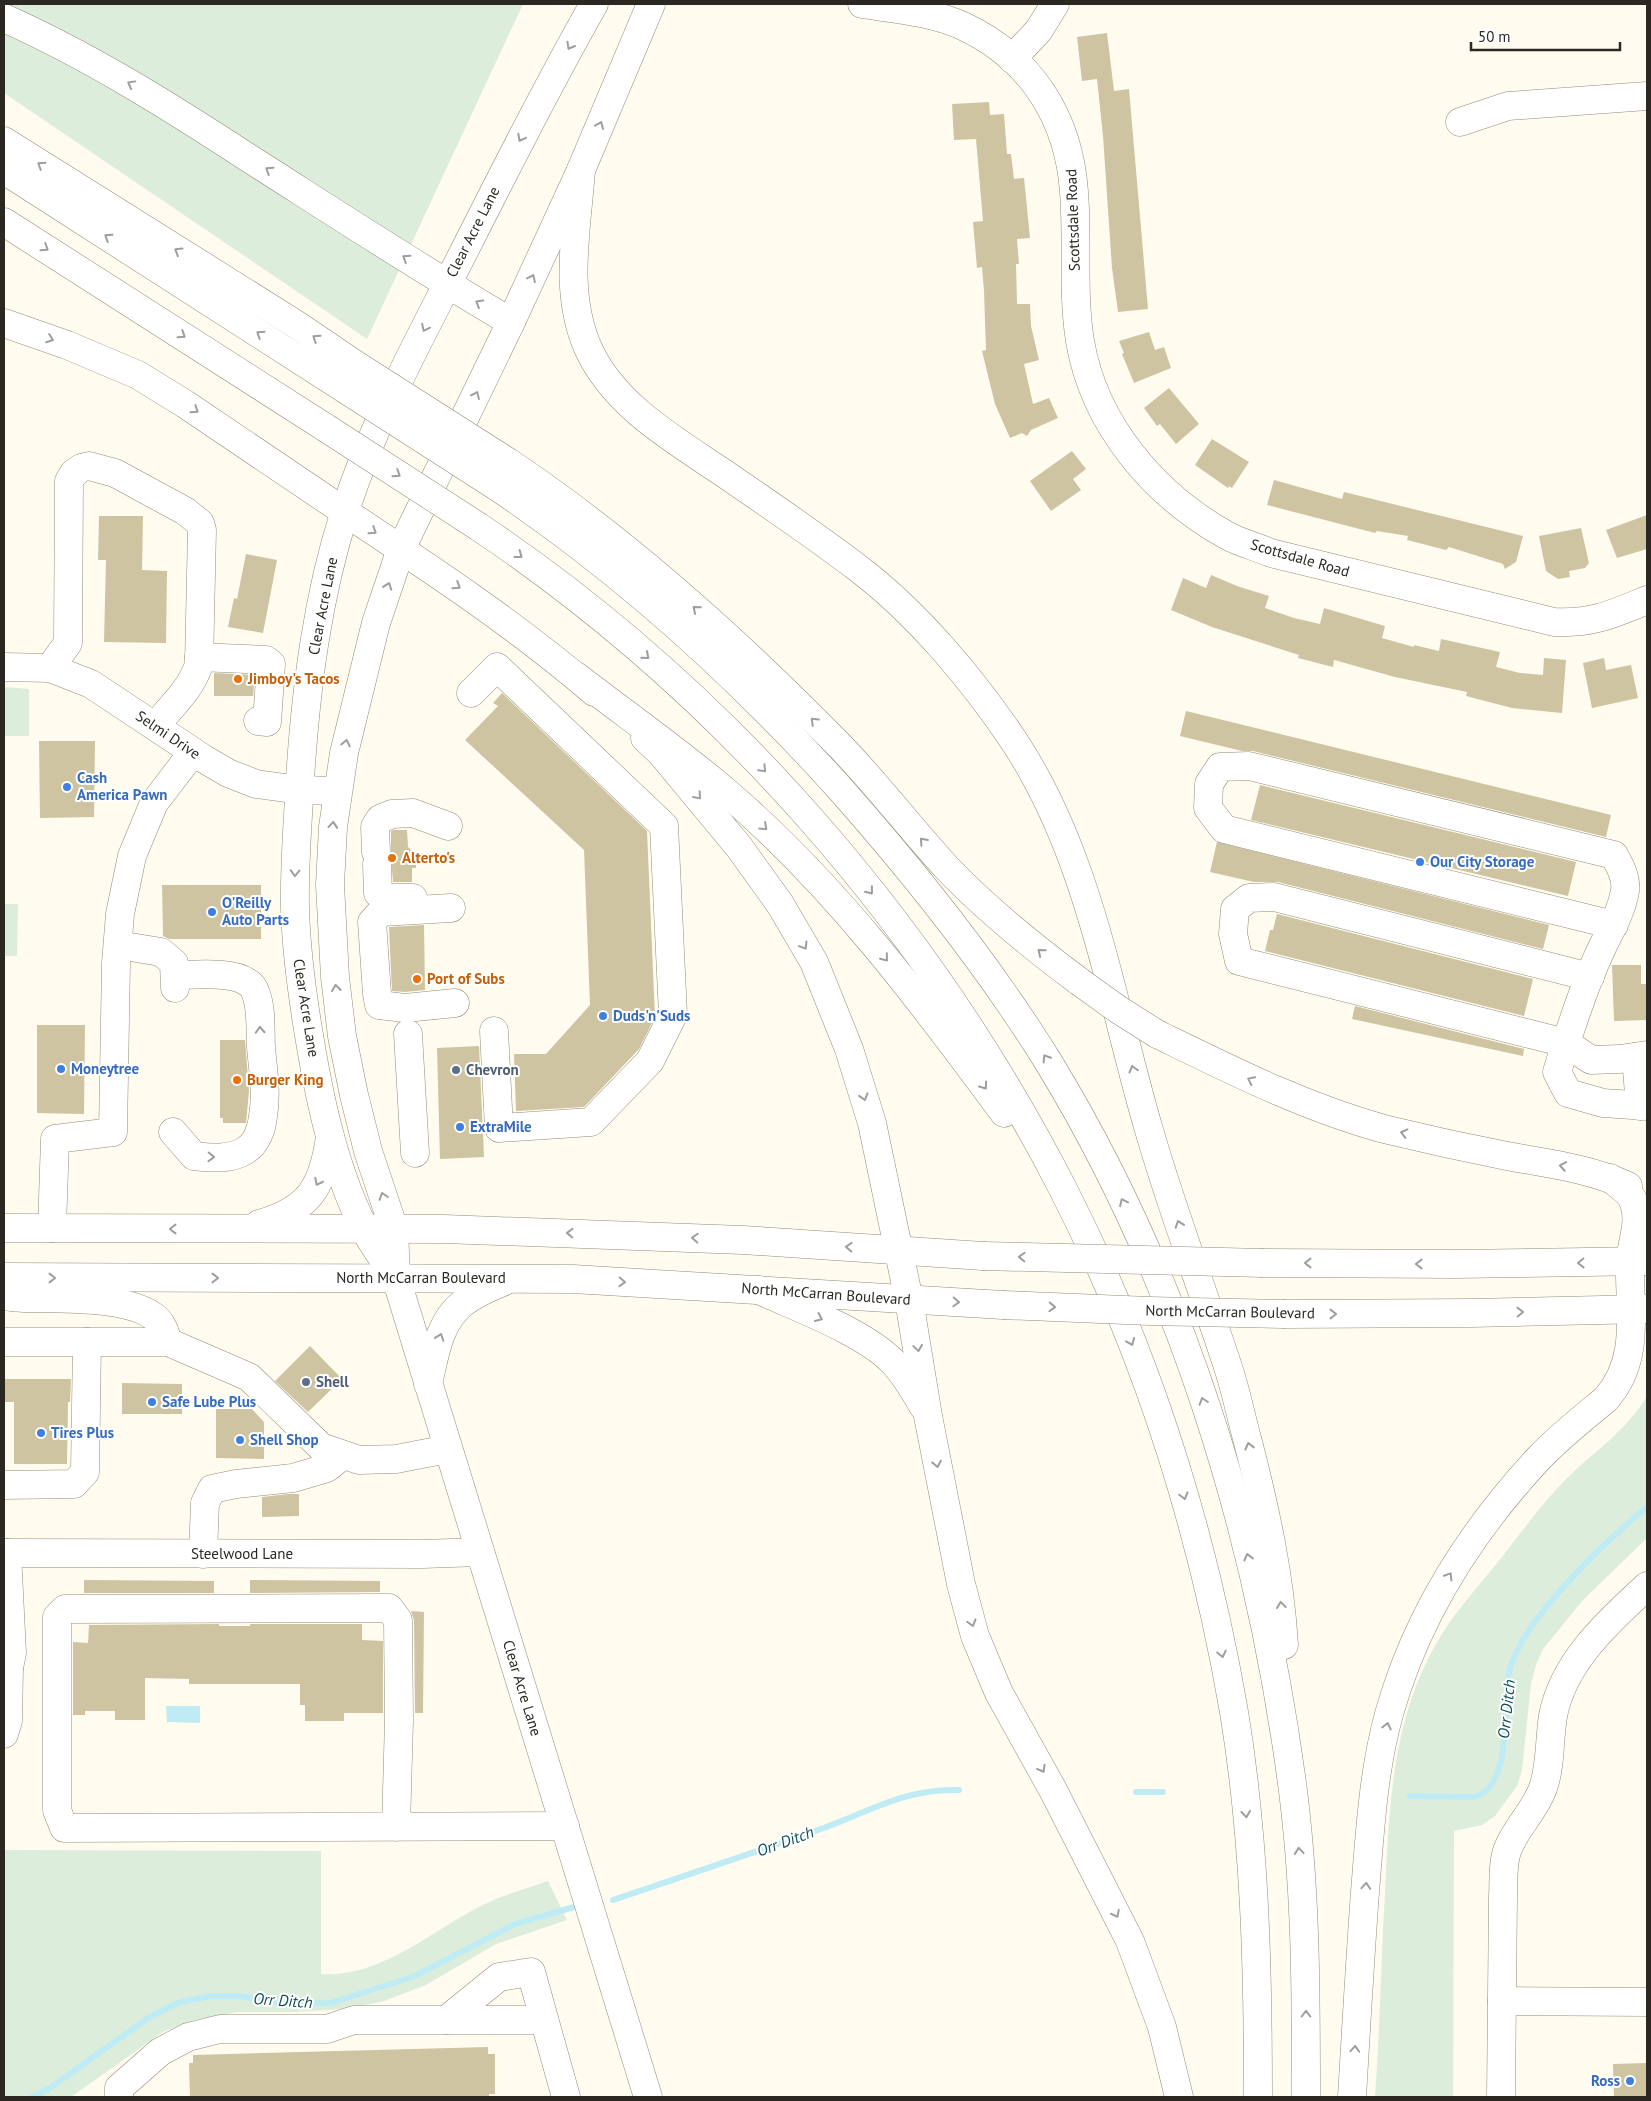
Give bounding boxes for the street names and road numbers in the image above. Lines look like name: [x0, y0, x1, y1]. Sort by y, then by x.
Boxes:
street label: Scottsdale Road: [1061, 169, 1084, 271]
street label: Clear Acre Lane: [442, 183, 504, 280]
street label: Scottsdale Road: [1248, 534, 1352, 581]
street label: Clear Acre Lane: [304, 555, 341, 657]
street label: Selmi Drive: [132, 706, 204, 763]
street label: Clear Acre Lane: [289, 957, 324, 1059]
street label: North McCarran Boulevard: [336, 1268, 506, 1287]
street label: North McCarran Boulevard: [741, 1278, 911, 1309]
street label: North McCarran Boulevard: [1145, 1301, 1315, 1322]
street label: Steelwood Lane: [191, 1544, 293, 1563]
street label: Clear Acre Lane: [499, 1638, 546, 1738]

